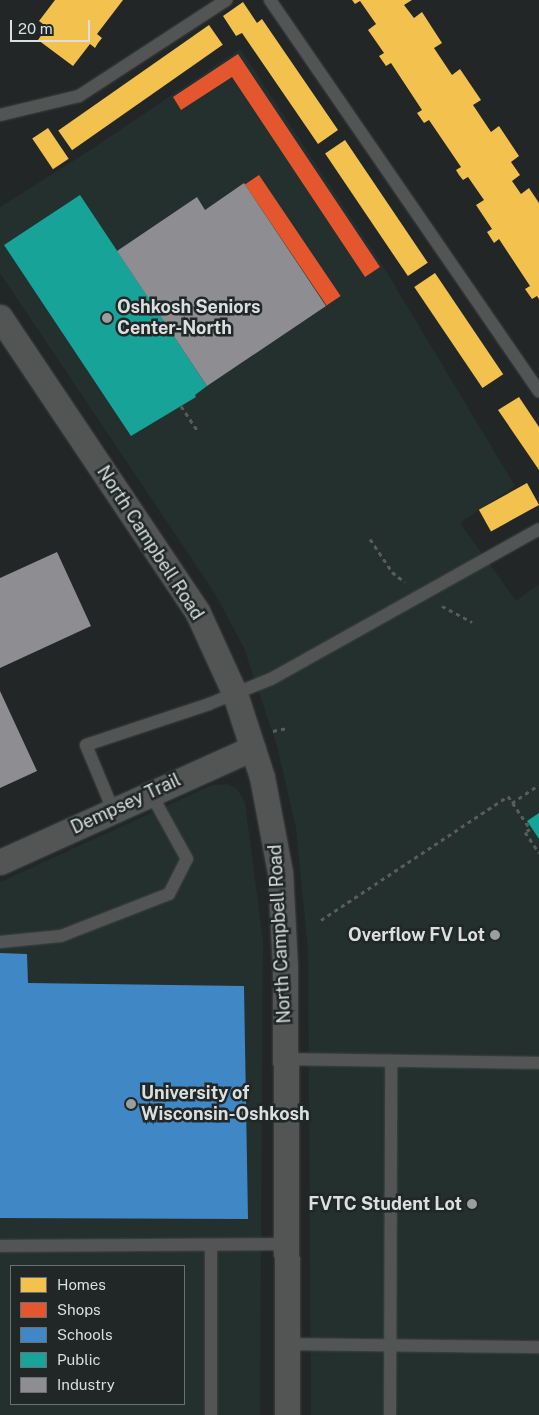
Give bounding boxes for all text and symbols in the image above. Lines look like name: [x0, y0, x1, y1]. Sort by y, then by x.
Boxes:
scale bar: [12, 10, 92, 42]
text: 20 m: [18, 20, 53, 37]
place label: Oshkosh Seniors Center-North: [117, 297, 261, 340]
marker: Oshkosh Seniors Center-North: [101, 312, 113, 324]
street label: North Campbell Road: [92, 462, 208, 624]
street label: Dempsey Trail: [68, 769, 184, 839]
street label: North Campbell Road: [265, 844, 295, 1024]
place label: Overflow FV Lot: [348, 924, 485, 946]
marker: Overflow FV Lot: [489, 929, 501, 941]
place label: University of Wisconsin-Oshkosh: [141, 1083, 310, 1126]
marker: University of Wisconsin-Oshkosh: [125, 1098, 137, 1110]
place label: FVTC Student Lot: [308, 1193, 462, 1215]
marker: FVTC Student Lot: [466, 1198, 478, 1210]
legend: [10, 1265, 185, 1405]
text: Homes: [57, 1276, 106, 1293]
text: Shops: [57, 1301, 101, 1318]
text: Schools: [57, 1326, 113, 1343]
text: Public: [57, 1351, 101, 1368]
text: Industry: [57, 1376, 115, 1393]

